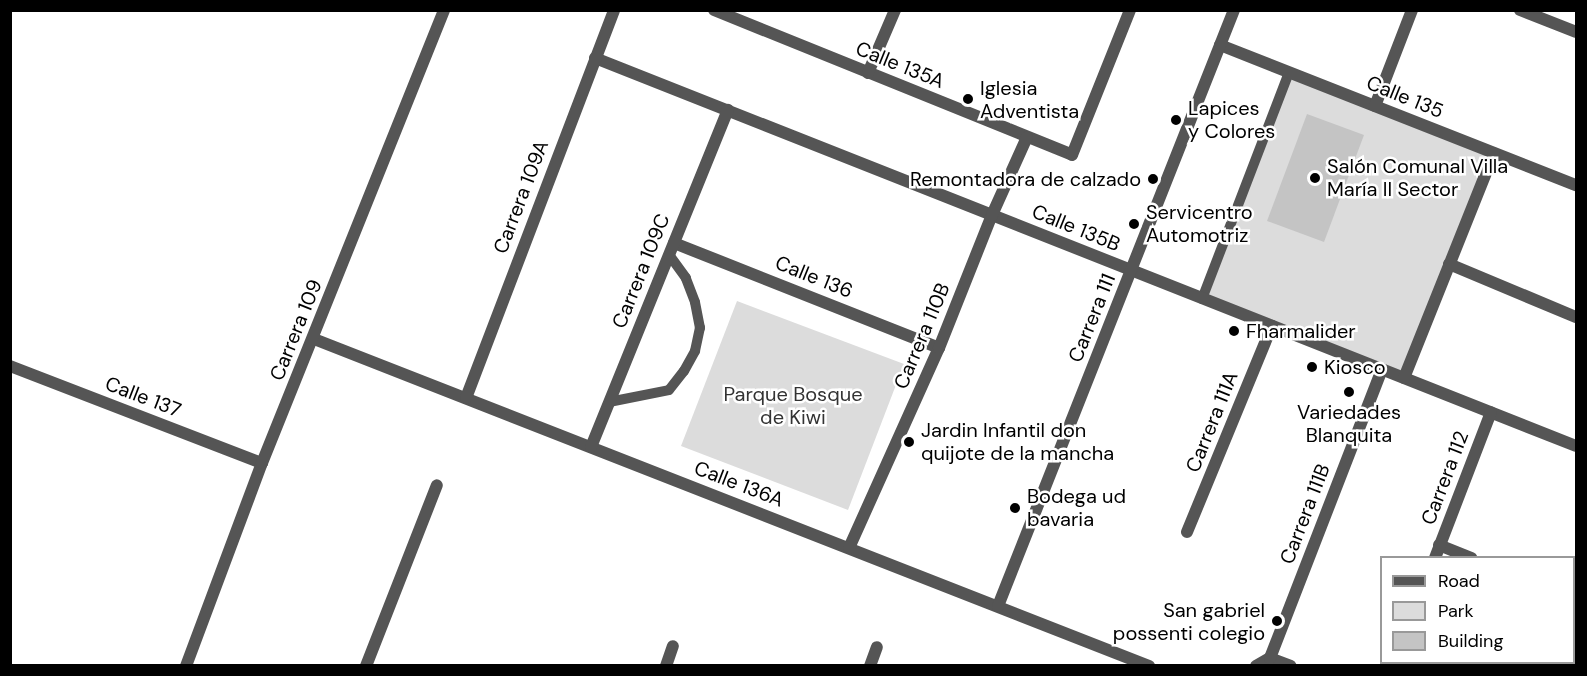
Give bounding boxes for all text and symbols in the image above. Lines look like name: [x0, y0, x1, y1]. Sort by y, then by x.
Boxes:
street label: Calle 135A: [852, 36, 948, 94]
street label: Calle 135: [1363, 71, 1447, 123]
place label: Iglesia Adventista: [980, 76, 1079, 123]
marker: Iglesia Adventista: [961, 92, 975, 106]
place label: Lapices y Colores: [1188, 96, 1275, 143]
marker: Lapices y Colores: [1169, 113, 1183, 127]
street label: Carrera 109A: [488, 137, 554, 257]
place label: Salón Comunal Villa María II Sector: [1327, 154, 1508, 201]
place label: Remontadora de calzado: [910, 167, 1141, 191]
marker: Salón Comunal Villa María II Sector: [1308, 171, 1322, 185]
marker: Remontadora de calzado: [1146, 172, 1160, 186]
street label: Calle 135B: [1028, 199, 1124, 257]
place label: Servicentro Automotriz: [1146, 201, 1253, 248]
street label: Carrera 109C: [607, 210, 675, 332]
marker: Servicentro Automotriz: [1127, 217, 1141, 231]
street label: Calle 136: [772, 251, 856, 303]
street label: Carrera 111: [1063, 270, 1121, 366]
street label: Carrera 109: [265, 276, 327, 384]
street label: Carrera 110B: [889, 279, 955, 393]
place label: Fharmalider: [1246, 319, 1356, 343]
marker: Fharmalider: [1227, 324, 1241, 338]
place label: Kiosco: [1324, 355, 1386, 379]
marker: Kiosco: [1305, 360, 1319, 374]
street label: Carrera 111A: [1181, 368, 1243, 476]
street label: Calle 137: [102, 372, 184, 422]
park label: Parque Bosque de Kiwi: [723, 382, 863, 429]
marker: Variedades Blanquita: [1342, 385, 1356, 399]
place label: Variedades Blanquita: [1297, 401, 1401, 448]
place label: Jardin Infantil don quijote de la mancha: [921, 418, 1114, 465]
street label: Carrera 112: [1416, 428, 1474, 528]
marker: Jardin Infantil don quijote de la mancha: [902, 435, 916, 449]
street label: Calle 136A: [691, 456, 787, 512]
street label: Carrera 111B: [1275, 461, 1335, 567]
place label: Bodega ud bavaria: [1027, 484, 1126, 531]
marker: Bodega ud bavaria: [1008, 501, 1022, 515]
legend: [1380, 556, 1575, 664]
text: Road: [1438, 569, 1480, 593]
place label: San gabriel possenti colegio: [1113, 598, 1265, 645]
text: Park: [1438, 599, 1474, 623]
marker: San gabriel possenti colegio: [1270, 614, 1284, 628]
text: Building: [1438, 629, 1503, 653]

